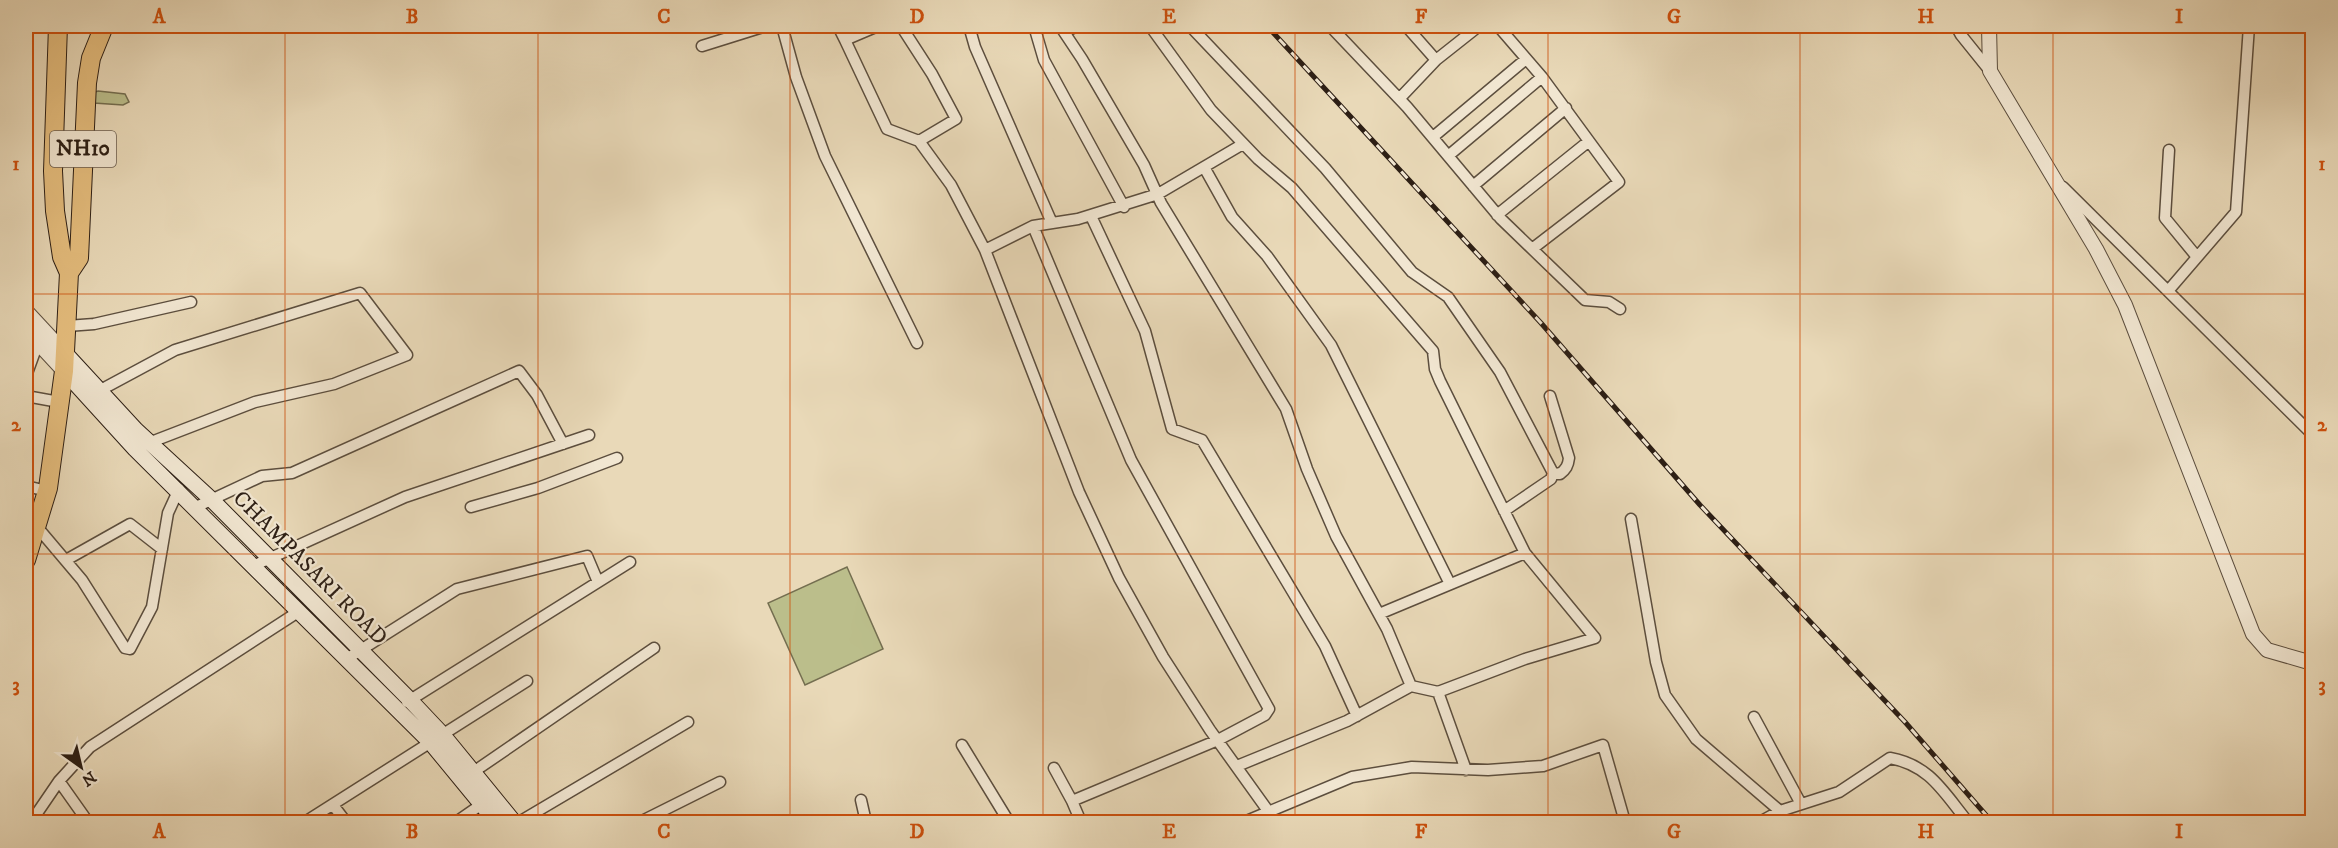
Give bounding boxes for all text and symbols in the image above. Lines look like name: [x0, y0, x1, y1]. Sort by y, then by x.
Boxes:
text: A: [152, 5, 167, 30]
text: B: [406, 5, 418, 30]
text: C: [657, 5, 671, 30]
text: D: [910, 5, 925, 30]
text: E: [1162, 5, 1176, 30]
text: F: [1415, 5, 1428, 30]
text: G: [1667, 5, 1681, 30]
text: H: [1918, 5, 1935, 30]
text: I: [2175, 5, 2183, 30]
road number: NH10: [50, 131, 116, 167]
text: 1: [12, 152, 20, 177]
text: 1: [2318, 152, 2326, 177]
text: 2: [11, 413, 22, 438]
text: 2: [2317, 413, 2328, 438]
street label: CHAMPASARI ROAD: [227, 485, 393, 651]
text: 3: [12, 673, 20, 698]
text: 3: [2318, 673, 2326, 698]
north arrow: [51, 737, 111, 797]
text: N: [78, 767, 100, 791]
text: A: [152, 820, 167, 845]
text: B: [406, 820, 418, 845]
text: C: [657, 820, 671, 845]
text: D: [910, 820, 925, 845]
text: E: [1162, 820, 1176, 845]
text: F: [1415, 820, 1428, 845]
text: G: [1667, 820, 1681, 845]
text: H: [1918, 820, 1935, 845]
text: I: [2175, 820, 2183, 845]

